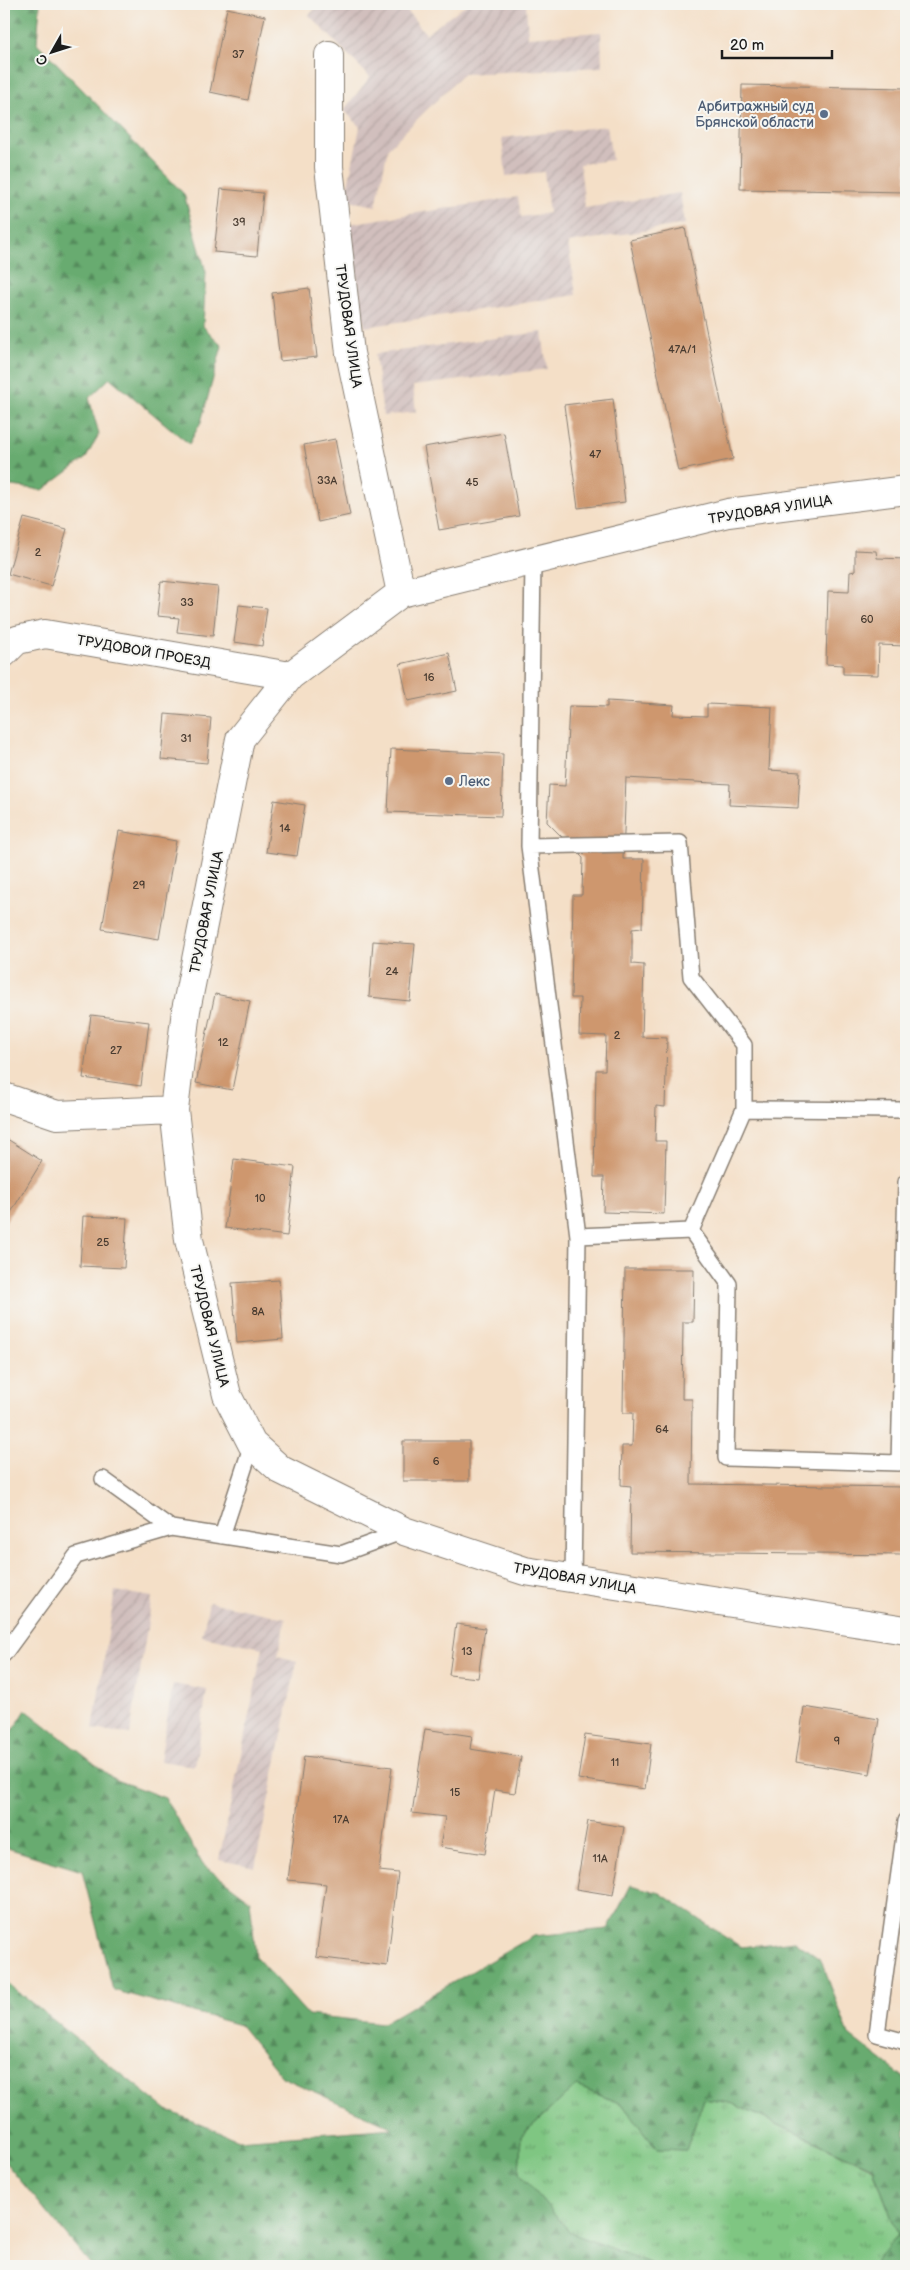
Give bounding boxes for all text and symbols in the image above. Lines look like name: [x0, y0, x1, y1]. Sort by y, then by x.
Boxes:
north arrow: [28, 28, 78, 78]
scale bar: [722, 28, 832, 60]
text: 20 m: [730, 36, 764, 55]
house number: 37: [232, 48, 245, 61]
text: С: [32, 51, 52, 69]
place label: Арбитражный суд Брянской области: [695, 98, 814, 131]
marker: Арбитражный суд Брянской области: [818, 108, 830, 120]
house number: 39: [232, 216, 246, 229]
street label: ТРУДОВАЯ УЛИЦА: [331, 263, 366, 389]
house number: 47А/1: [668, 343, 696, 356]
house number: 47: [589, 448, 602, 461]
house number: 33А: [317, 474, 337, 487]
house number: 45: [465, 476, 479, 489]
street label: ТРУДОВАЯ УЛИЦА: [707, 491, 833, 528]
house number: 2: [35, 546, 42, 559]
house number: 33: [180, 596, 194, 609]
house number: 60: [860, 613, 874, 626]
street label: ТРУДОВОЙ ПРОЕЗД: [76, 631, 212, 672]
house number: 16: [424, 671, 435, 684]
house number: 31: [180, 732, 192, 745]
place label: Лекс: [458, 773, 490, 790]
marker: Лекс: [443, 775, 455, 787]
house number: 14: [280, 822, 291, 835]
street label: ТРУДОВАЯ УЛИЦА: [186, 849, 227, 975]
house number: 29: [133, 879, 145, 892]
house number: 24: [385, 965, 399, 978]
house number: 2: [614, 1029, 621, 1042]
house number: 12: [218, 1036, 229, 1049]
house number: 27: [110, 1044, 123, 1057]
house number: 10: [255, 1192, 266, 1205]
house number: 25: [97, 1236, 109, 1249]
street label: ТРУДОВАЯ УЛИЦА: [186, 1264, 233, 1389]
house number: 8А: [251, 1305, 265, 1318]
house number: 64: [655, 1423, 669, 1436]
house number: 6: [433, 1455, 440, 1468]
street label: ТРУДОВАЯ УЛИЦА: [512, 1559, 638, 1598]
house number: 13: [461, 1645, 473, 1658]
house number: 9: [834, 1735, 840, 1748]
house number: 11: [611, 1756, 619, 1769]
house number: 15: [450, 1786, 460, 1799]
house number: 17А: [333, 1813, 349, 1826]
house number: 11А: [592, 1852, 608, 1865]

